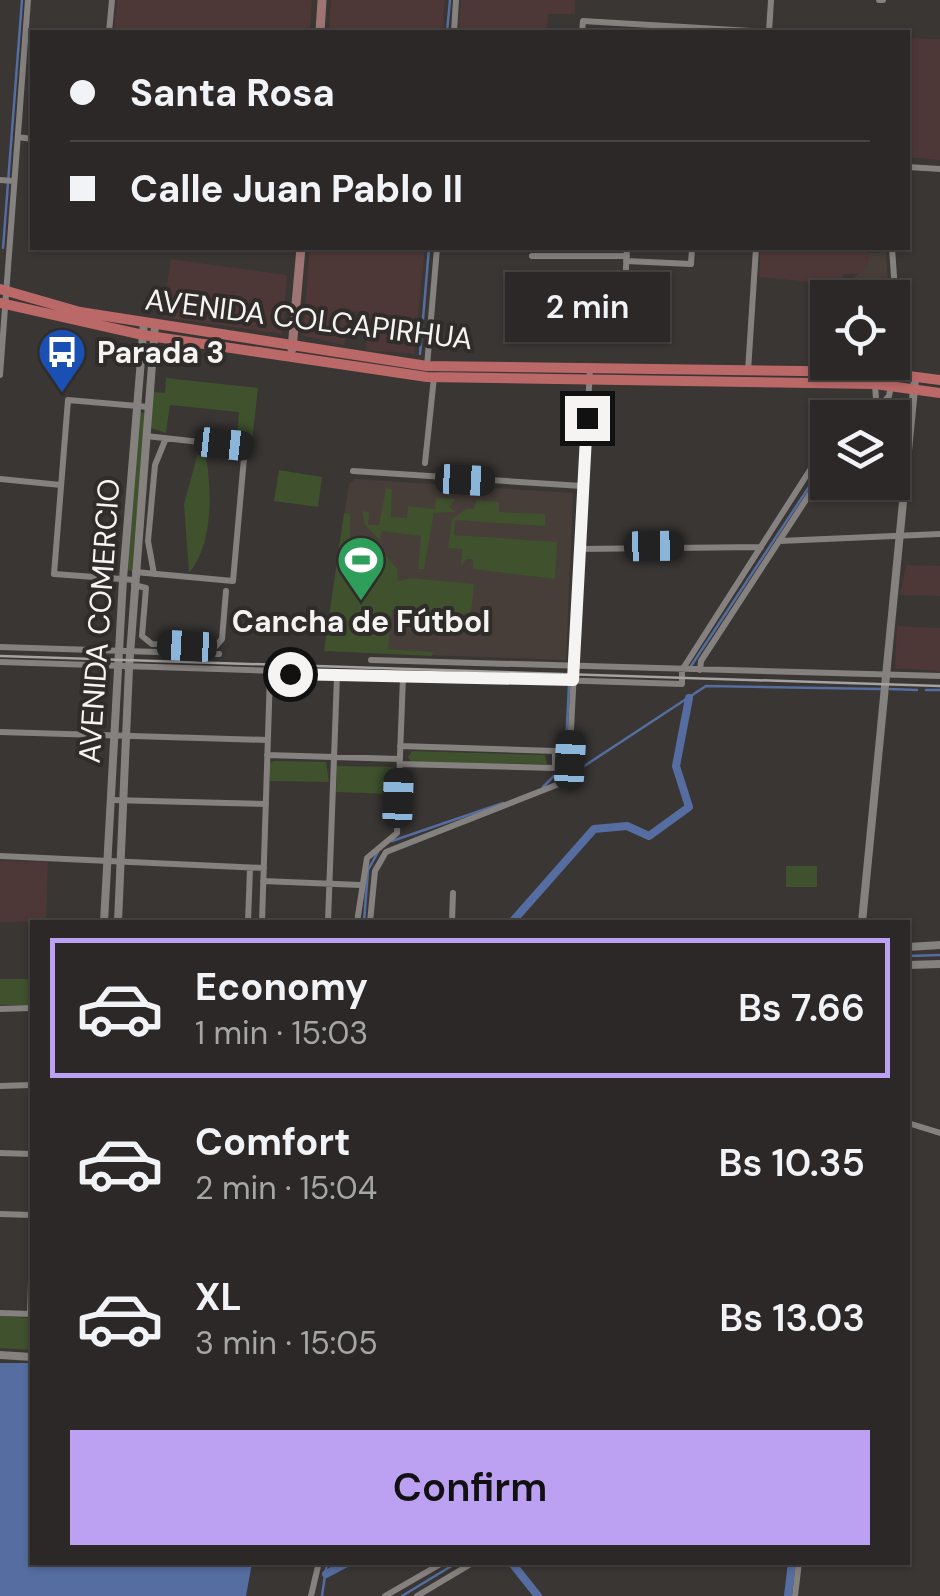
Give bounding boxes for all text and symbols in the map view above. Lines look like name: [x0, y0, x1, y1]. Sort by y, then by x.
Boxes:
text: Santa Rosa: [130, 68, 335, 118]
text: Calle Juan Pablo II: [130, 164, 463, 214]
callout: 2 min: [504, 273, 670, 343]
street label: AVENIDA COLCAPIRHUA: [143, 280, 475, 358]
map controls: [810, 280, 910, 500]
button: locate: [810, 280, 910, 380]
text: 2 min: [546, 286, 629, 328]
bus stop icon: Parada 3: [36, 326, 88, 394]
place label: Parada 3: [97, 333, 224, 372]
route end: [565, 396, 610, 441]
button: layers: [810, 400, 910, 500]
car: [193, 426, 255, 462]
car: [434, 463, 496, 497]
street label: AVENIDA COMERCIO: [70, 477, 128, 765]
car: [624, 530, 684, 562]
sports icon: Cancha de Fútbol: [335, 534, 387, 602]
place label: Cancha de Fútbol: [232, 602, 490, 641]
car: [156, 629, 218, 663]
route start: [268, 652, 313, 697]
car: [553, 729, 587, 791]
car: [382, 767, 414, 829]
text: Economy: [195, 962, 368, 1012]
icon: car: [75, 963, 165, 1053]
text: Bs 7.66: [738, 983, 865, 1033]
text: 1 min · 15:03: [195, 1012, 368, 1054]
text: Comfort: [195, 1117, 351, 1167]
icon: car: [75, 1118, 165, 1208]
text: Bs 10.35: [719, 1138, 865, 1188]
text: 2 min · 15:04: [195, 1167, 377, 1209]
text: XL: [195, 1272, 242, 1322]
icon: car: [75, 1273, 165, 1363]
text: Bs 13.03: [719, 1293, 865, 1343]
text: 3 min · 15:05: [195, 1322, 378, 1364]
button: Confirm: [70, 1430, 870, 1545]

